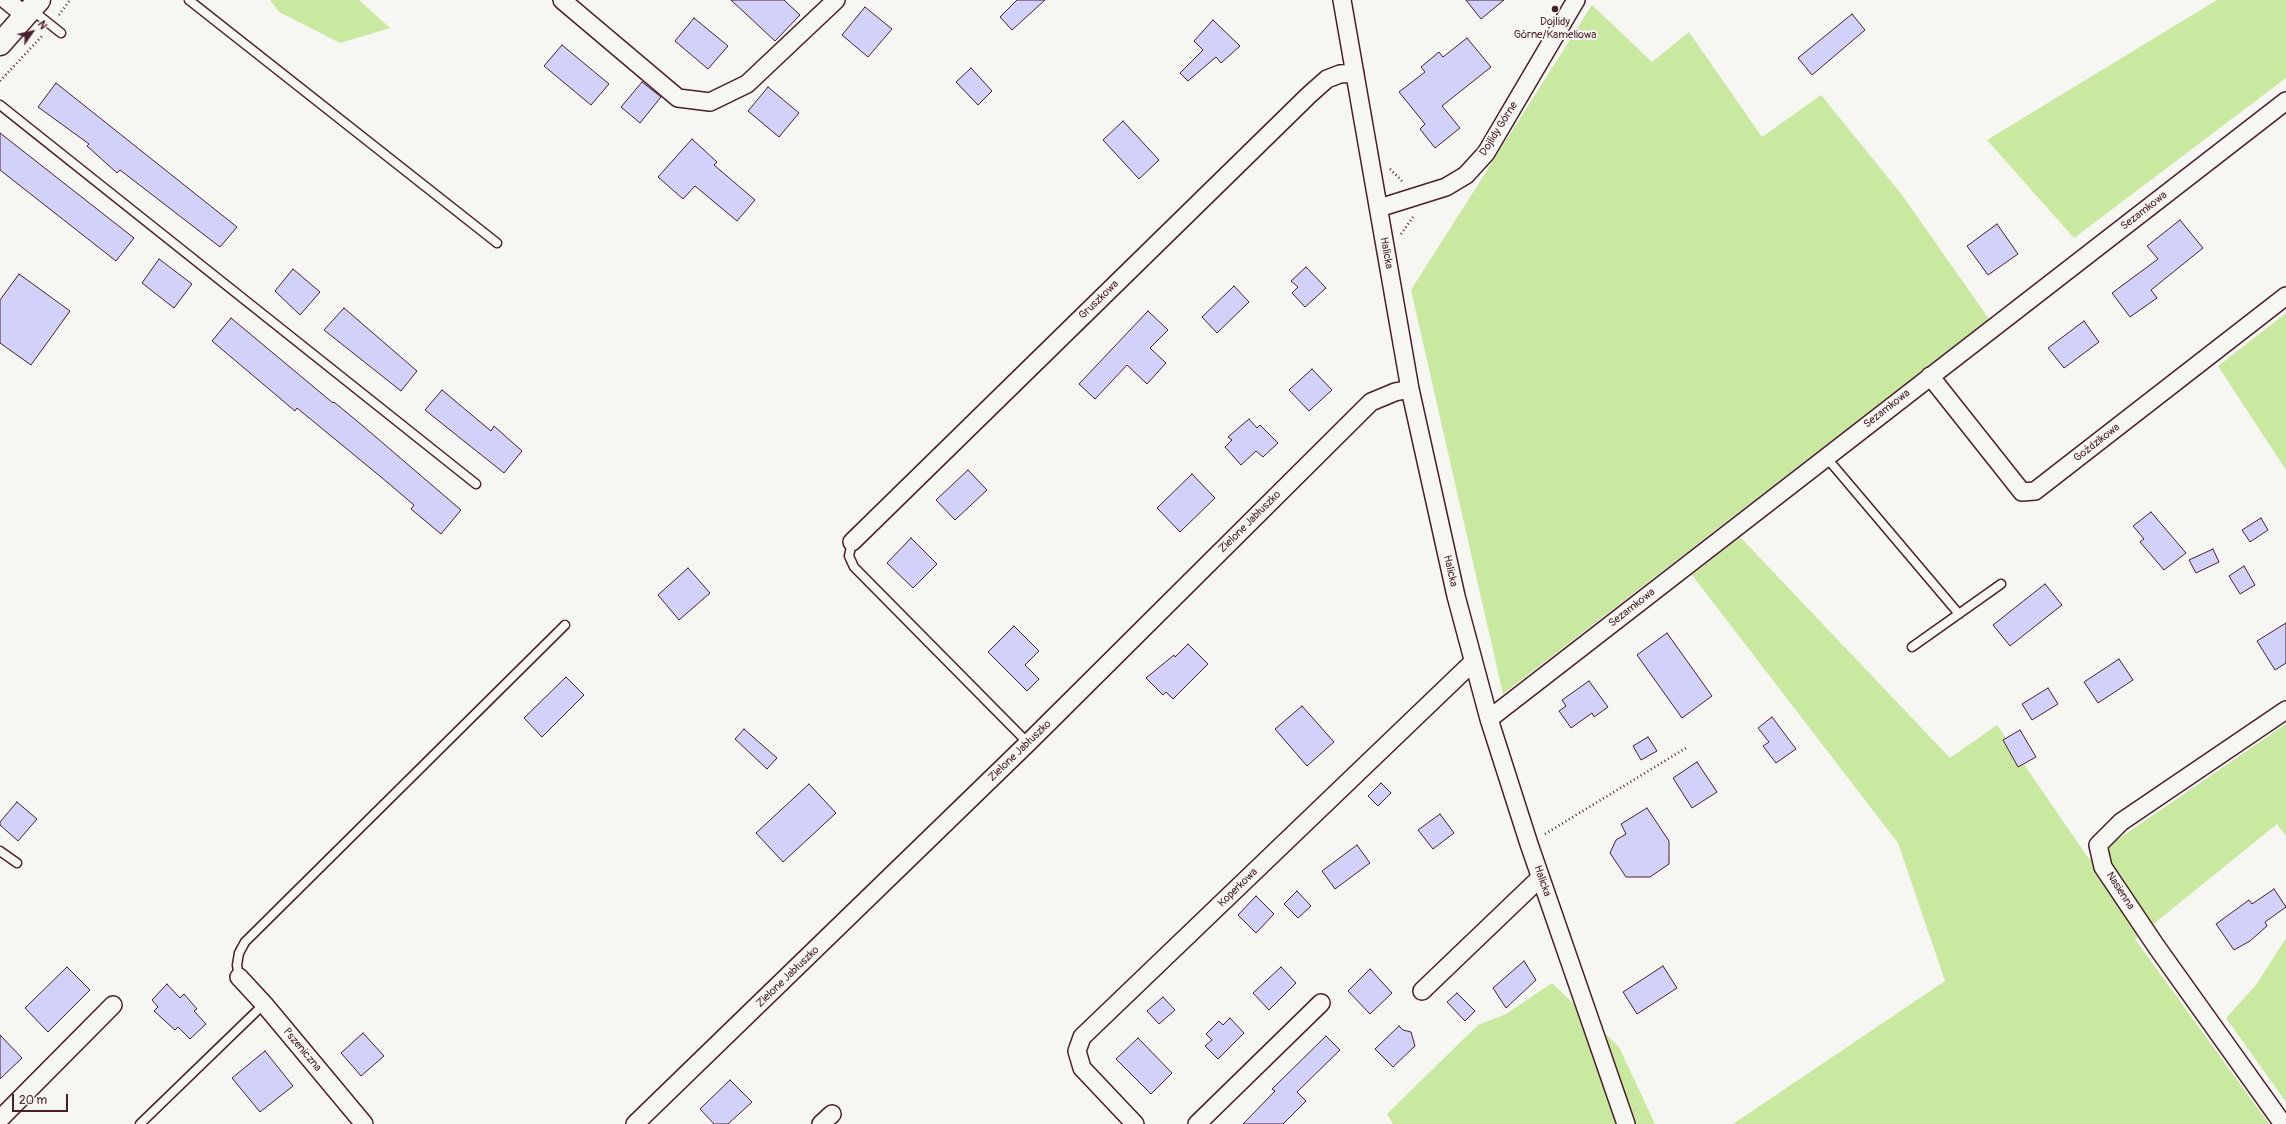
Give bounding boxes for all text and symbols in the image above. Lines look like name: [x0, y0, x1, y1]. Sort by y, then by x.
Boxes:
marker: Dojlidy Górne/Kameliowa: [1550, 4, 1560, 14]
north arrow: [12, 12, 52, 52]
place label: Dojlidy Górne/Kameliowa: [1514, 15, 1596, 41]
text: N: [35, 18, 50, 32]
street label: Dojlidy Górne: [1477, 100, 1521, 158]
street label: Sezamkowa: [2118, 189, 2170, 233]
street label: Halicka: [1377, 236, 1395, 270]
street label: Gruszkowa: [1076, 278, 1122, 322]
street label: Sezamkowa: [1861, 387, 1913, 431]
street label: Goździkowa: [2071, 421, 2123, 465]
street label: Zielone Jabłuszko: [1216, 488, 1284, 556]
street label: Halicka: [1440, 554, 1460, 588]
street label: Sezamkowa: [1606, 586, 1658, 630]
street label: Zielone Jabłuszko: [986, 718, 1054, 784]
street label: Halicka: [1531, 864, 1553, 898]
street label: Koperkowa: [1215, 866, 1261, 910]
street label: Nasienna: [2103, 870, 2137, 912]
street label: Zielone Jabłuszko: [754, 944, 822, 1010]
street label: Pszeniczna: [280, 1026, 324, 1074]
scale bar: [14, 1086, 70, 1112]
text: 20 m: [19, 1093, 47, 1108]

